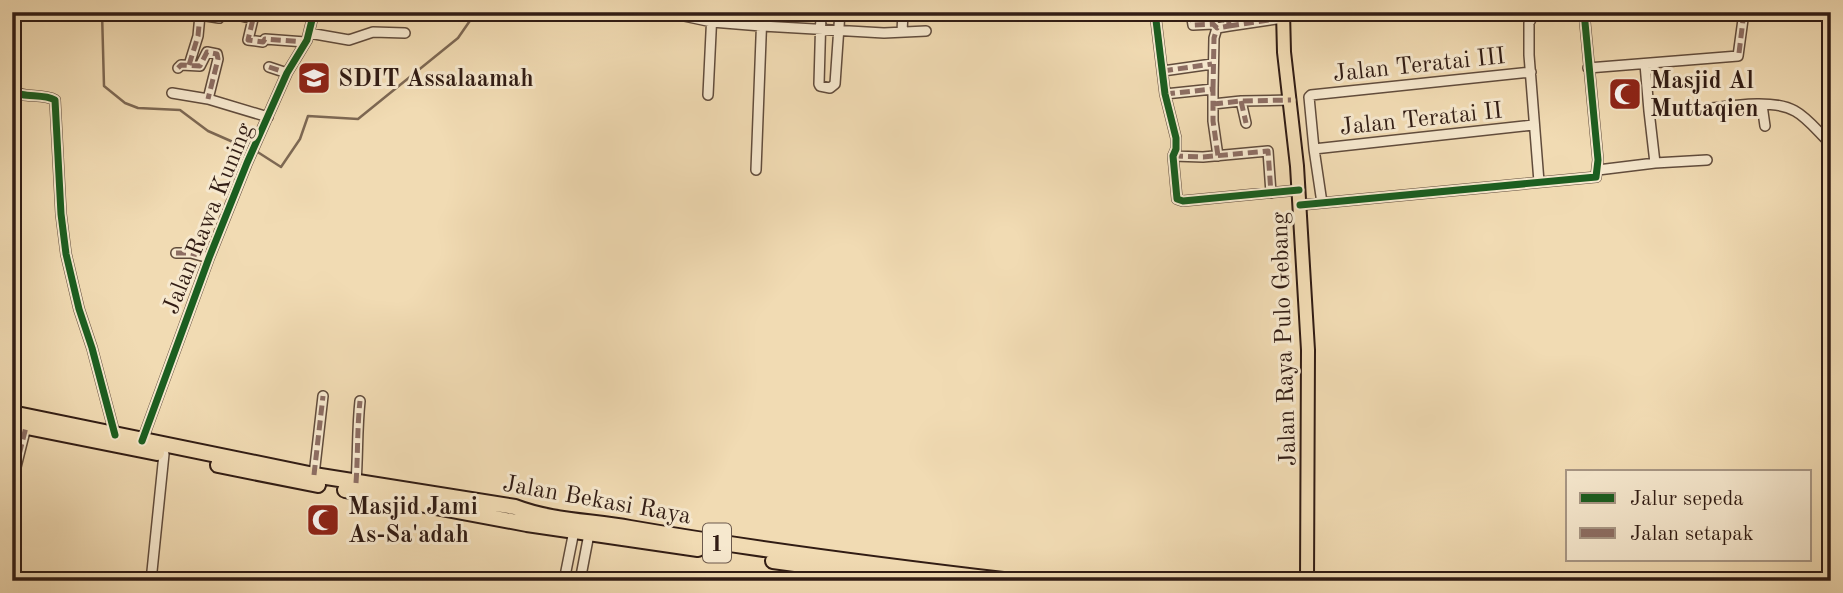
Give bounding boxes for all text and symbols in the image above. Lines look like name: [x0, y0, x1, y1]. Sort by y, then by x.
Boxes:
street label: Jalan Teratai III: [1332, 45, 1506, 87]
school or university icon: SDIT Assalaamah: [295, 59, 333, 97]
place label: SDIT Assalaamah: [338, 68, 534, 92]
place label: Masjid Al Muttaqien: [1650, 70, 1759, 122]
mosque icon: Masjid Al Muttaqien: [1606, 75, 1644, 113]
street label: Jalan Teratai II: [1339, 100, 1504, 140]
street label: Jalan Rawa Kuning: [160, 120, 258, 318]
street label: Jalan Raya Pulo Gebang: [1269, 211, 1301, 467]
legend: [1566, 470, 1812, 562]
street label: Jalan Bekasi Raya: [501, 473, 693, 529]
text: Jalur sepeda: [1630, 489, 1744, 510]
place label: Masjid Jami As-Sa'adah: [348, 496, 478, 548]
mosque icon: Masjid Jami As-Sa'adah: [304, 501, 342, 539]
road number: 1: [703, 524, 731, 562]
text: Jalan setapak: [1630, 524, 1754, 545]

